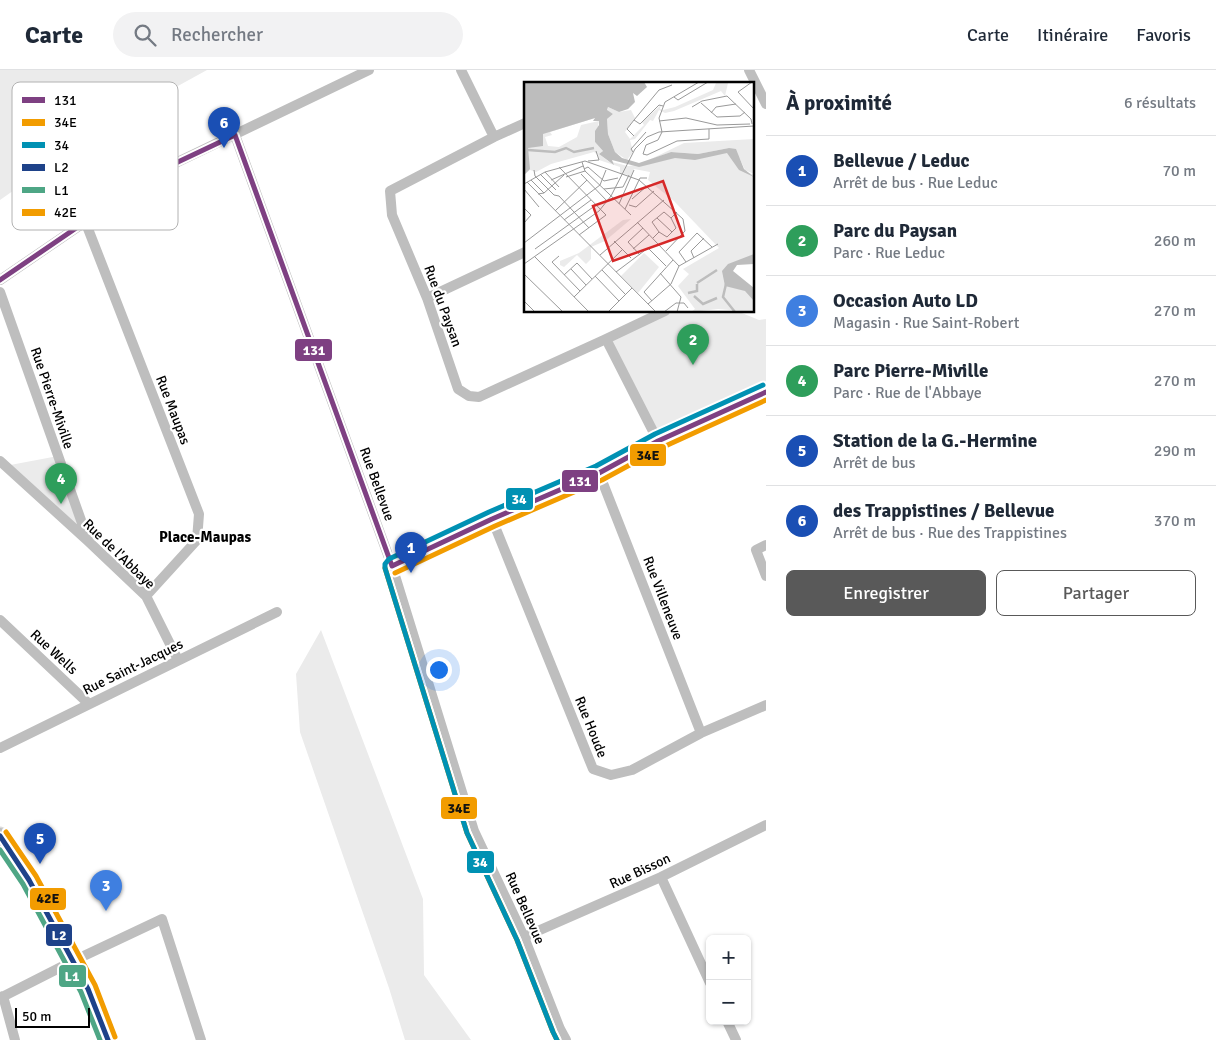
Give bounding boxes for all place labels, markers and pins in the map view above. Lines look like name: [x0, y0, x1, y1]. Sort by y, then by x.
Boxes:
pin: 6: [208, 107, 240, 148]
pin: 2: [677, 324, 709, 365]
pin: 4: [45, 463, 77, 504]
pin: 1: [395, 532, 427, 573]
pin: 5: [24, 823, 56, 864]
pin: 3: [90, 870, 122, 911]

